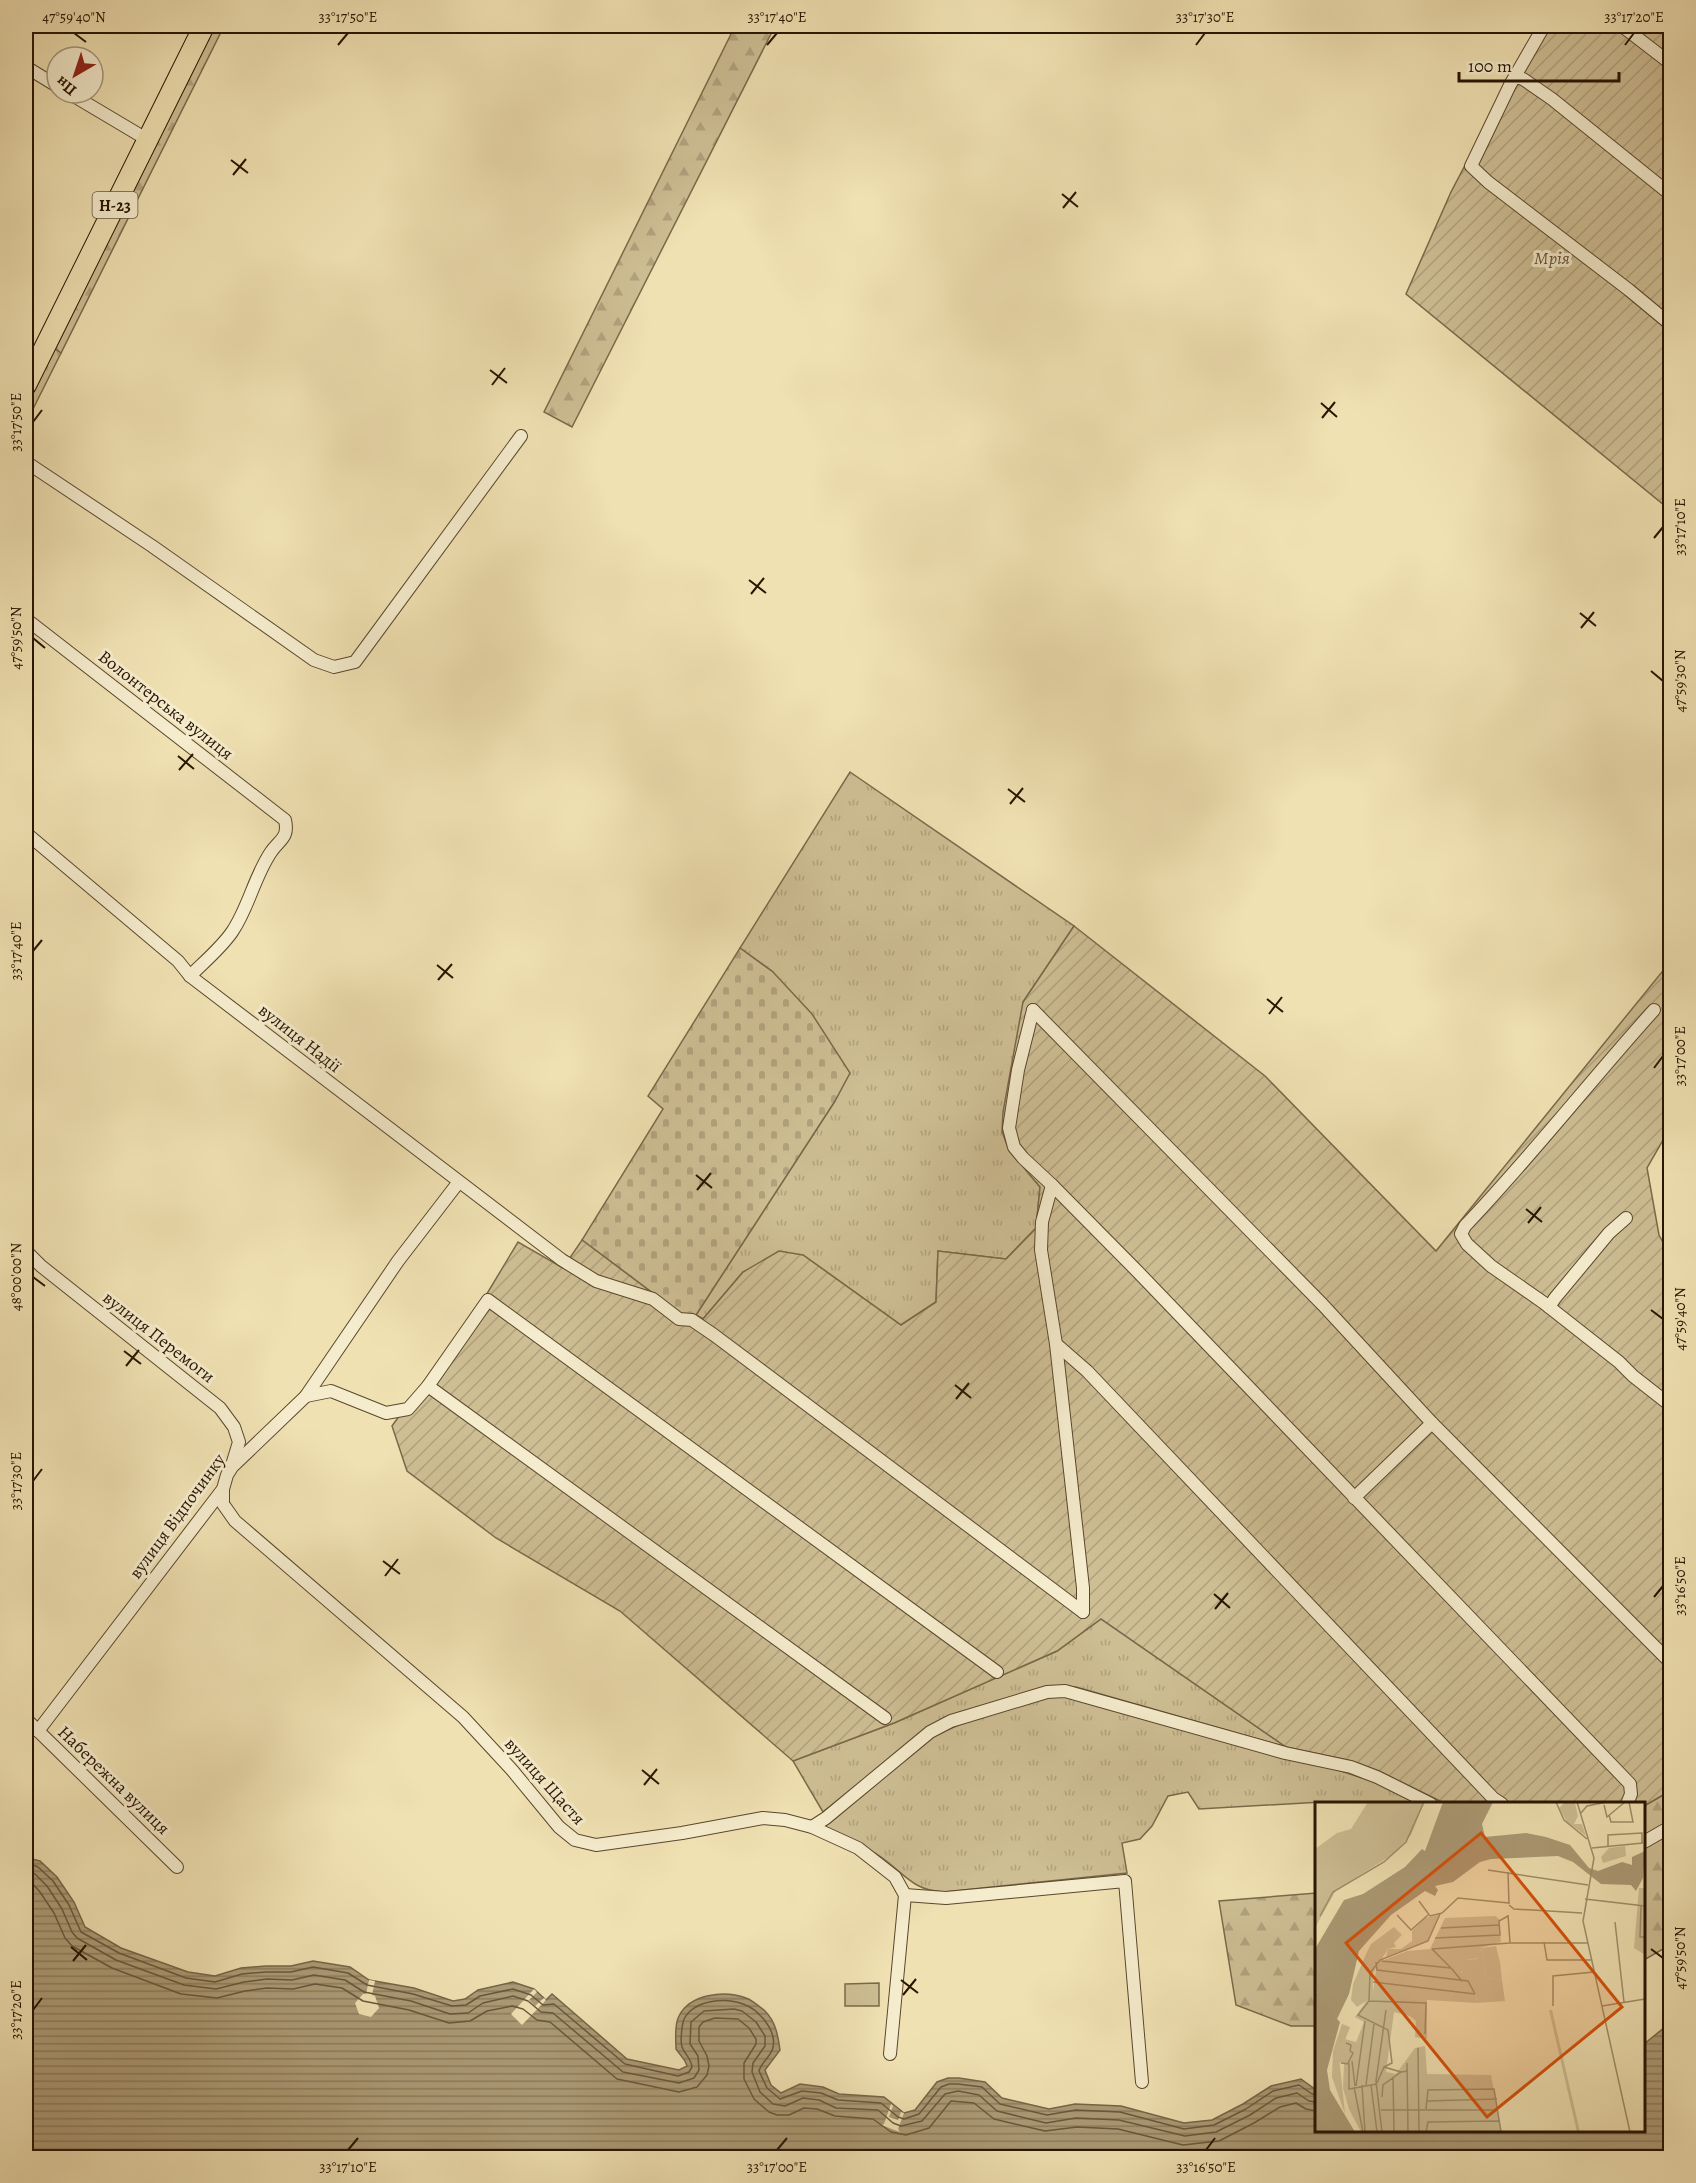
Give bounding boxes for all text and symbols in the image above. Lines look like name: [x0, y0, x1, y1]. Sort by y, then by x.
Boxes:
text: 47°59'40"N: [42, 7, 106, 27]
text: 33°17'50"E: [319, 7, 377, 27]
text: 33°17'40"E: [747, 7, 807, 27]
text: 33°17'30"E: [1176, 7, 1234, 27]
text: 33°17'20"E: [1604, 7, 1664, 27]
north arrow: [45, 45, 105, 105]
scale bar: [1459, 45, 1620, 83]
text: 100 m: [1468, 54, 1512, 78]
text: Пн: [51, 71, 81, 101]
road number: Н-23: [92, 192, 138, 218]
park label: Мрія: [1534, 246, 1570, 270]
text: 33°17'50"E: [6, 393, 26, 451]
text: 33°17'10"E: [1670, 498, 1690, 556]
text: 47°59'50"N: [6, 606, 26, 670]
street label: Волонтерська вулиця: [93, 645, 239, 765]
text: 47°59'30"N: [1670, 649, 1690, 713]
text: 33°17'40"E: [6, 921, 26, 981]
street label: вулиця Надії: [254, 998, 346, 1078]
text: 33°17'00"E: [1670, 1026, 1690, 1086]
text: 48°00'00"N: [6, 1243, 26, 1311]
street label: вулиця Перемоги: [98, 1286, 220, 1388]
text: 47°59'40"N: [1670, 1287, 1690, 1351]
street label: вулиця Відпочинку: [123, 1448, 231, 1583]
text: 33°17'30"E: [6, 1452, 26, 1510]
text: 33°16'50"E: [1670, 1556, 1690, 1616]
street label: Набережна вулиця: [53, 1720, 175, 1840]
street label: вулиця Щастя: [499, 1732, 591, 1830]
inset map: [1315, 1802, 1645, 2132]
text: 47°59'50"N: [1670, 1926, 1690, 1990]
text: 33°17'20"E: [6, 1980, 26, 2040]
text: 33°17'10"E: [319, 2157, 377, 2177]
text: 33°17'00"E: [747, 2157, 807, 2177]
text: 33°16'50"E: [1176, 2157, 1236, 2177]

